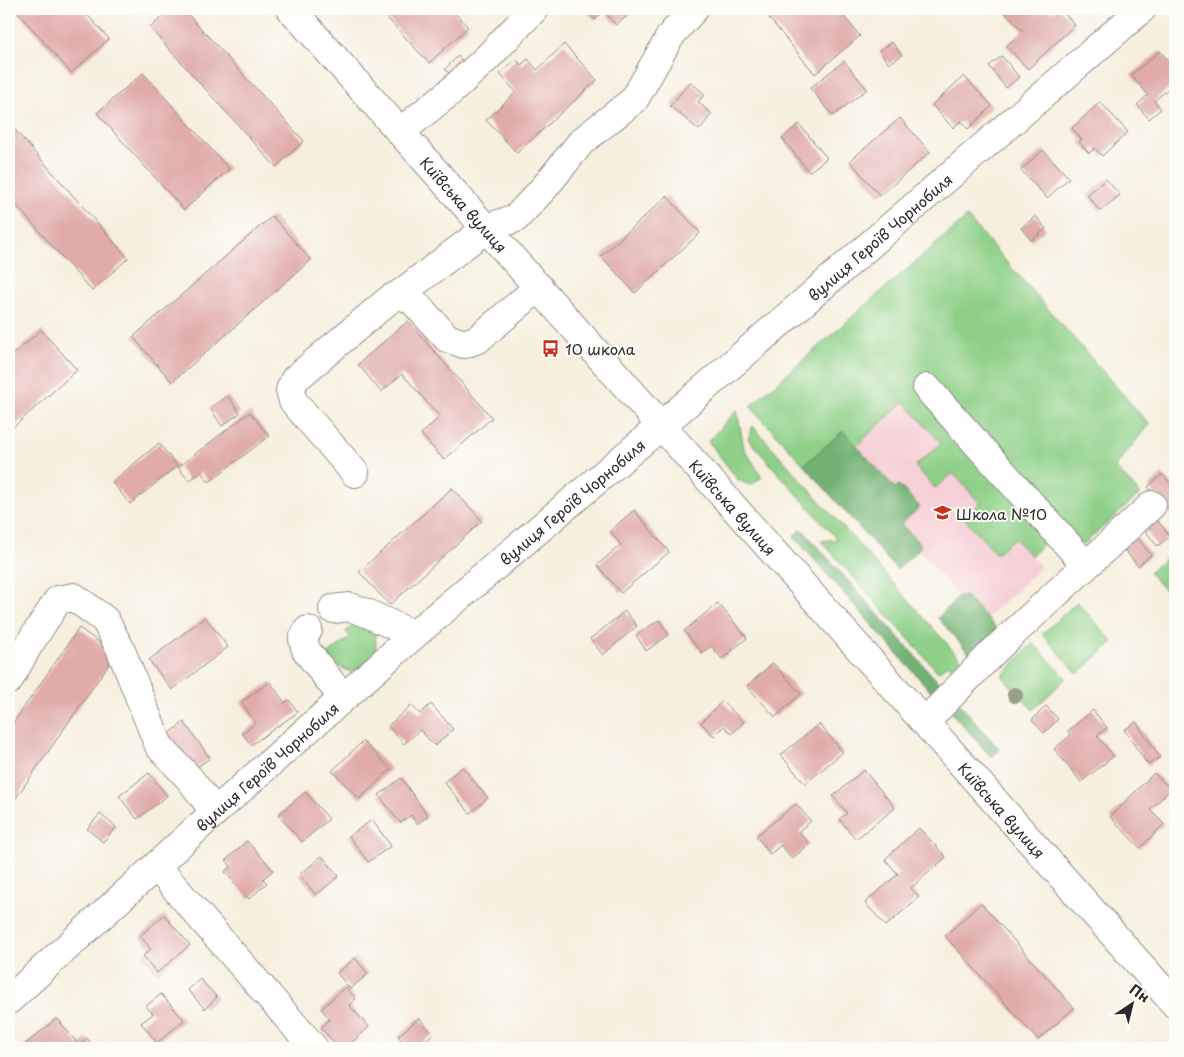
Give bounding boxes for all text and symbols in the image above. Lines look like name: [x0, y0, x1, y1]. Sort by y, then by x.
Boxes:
street label: Київська вулиця: [415, 151, 513, 257]
street label: вулиця Героїв Чорнобиля: [802, 167, 957, 306]
place label: 10 школа: [565, 337, 636, 360]
bus stop icon: 10 школа: [541, 338, 561, 358]
street label: вулиця Героїв Чорнобиля: [494, 433, 650, 570]
street label: Київська вулиця: [684, 454, 782, 560]
place label: Школа №10: [956, 502, 1047, 525]
school or university icon: Школа №10: [932, 503, 952, 523]
street label: вулиця Героїв Чорнобиля: [190, 696, 343, 836]
street label: Київська вулиця: [953, 757, 1051, 863]
text: Пн: [1125, 979, 1154, 1007]
north arrow: [1106, 980, 1156, 1030]

